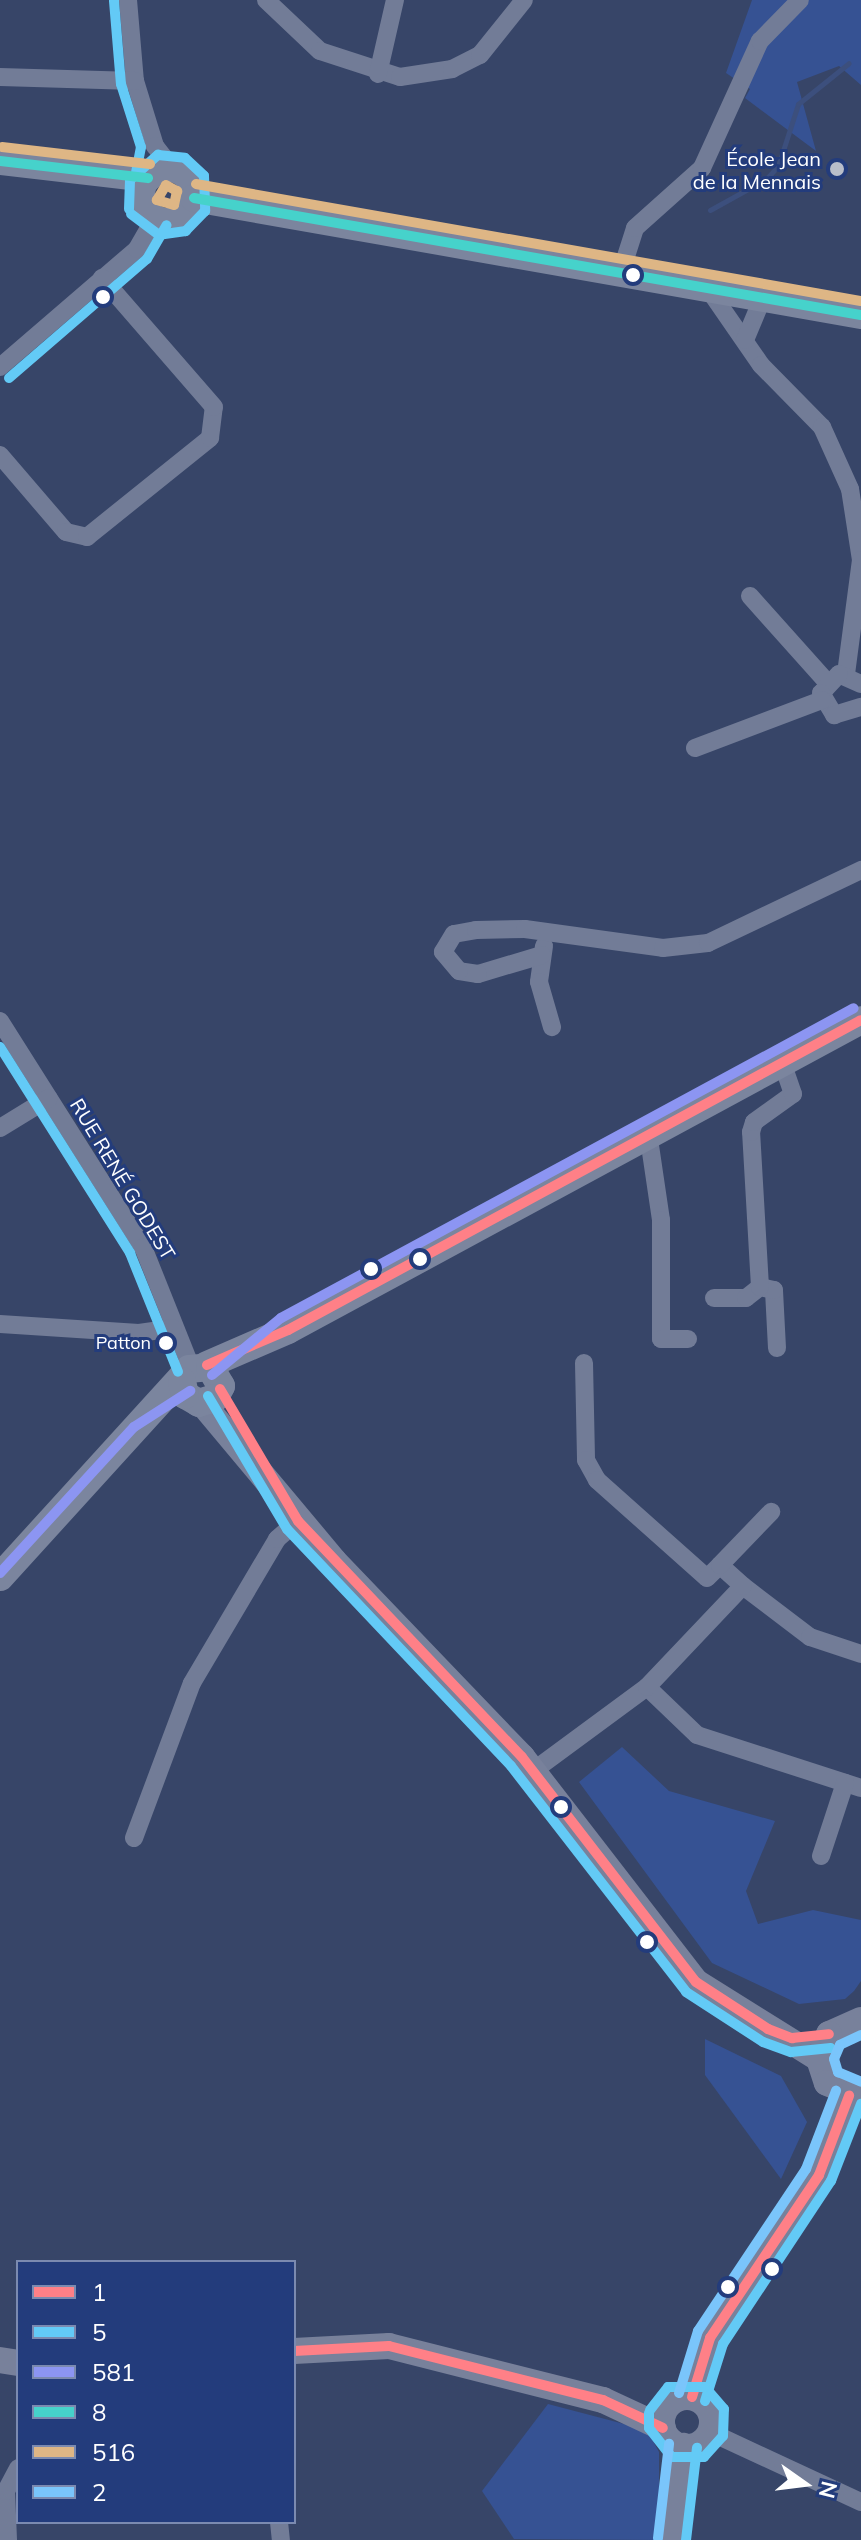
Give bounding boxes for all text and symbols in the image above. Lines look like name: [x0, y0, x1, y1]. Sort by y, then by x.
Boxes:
place label: École Jean de la Mennais: [693, 146, 821, 193]
marker: École Jean de la Mennais: [828, 160, 846, 178]
unlabelled marker: [625, 267, 641, 283]
unlabelled marker: [95, 289, 111, 305]
street label: RUE RENÉ GODEST: [65, 1094, 181, 1264]
unlabelled marker: [412, 1251, 428, 1267]
unlabelled marker: [363, 1261, 379, 1277]
place label: Patton: [96, 1332, 151, 1354]
marker: Patton: [158, 1335, 174, 1351]
unlabelled marker: [553, 1799, 569, 1815]
unlabelled marker: [639, 1934, 655, 1950]
legend: [16, 2260, 296, 2524]
unlabelled marker: [764, 2261, 780, 2277]
text: 1: [92, 2277, 106, 2307]
unlabelled marker: [720, 2279, 736, 2295]
text: 5: [92, 2317, 106, 2347]
text: 581: [92, 2357, 135, 2387]
text: 8: [92, 2397, 106, 2427]
text: 516: [92, 2437, 135, 2467]
north arrow: [765, 2444, 845, 2524]
text: 2: [92, 2477, 106, 2507]
text: N: [813, 2478, 844, 2501]

